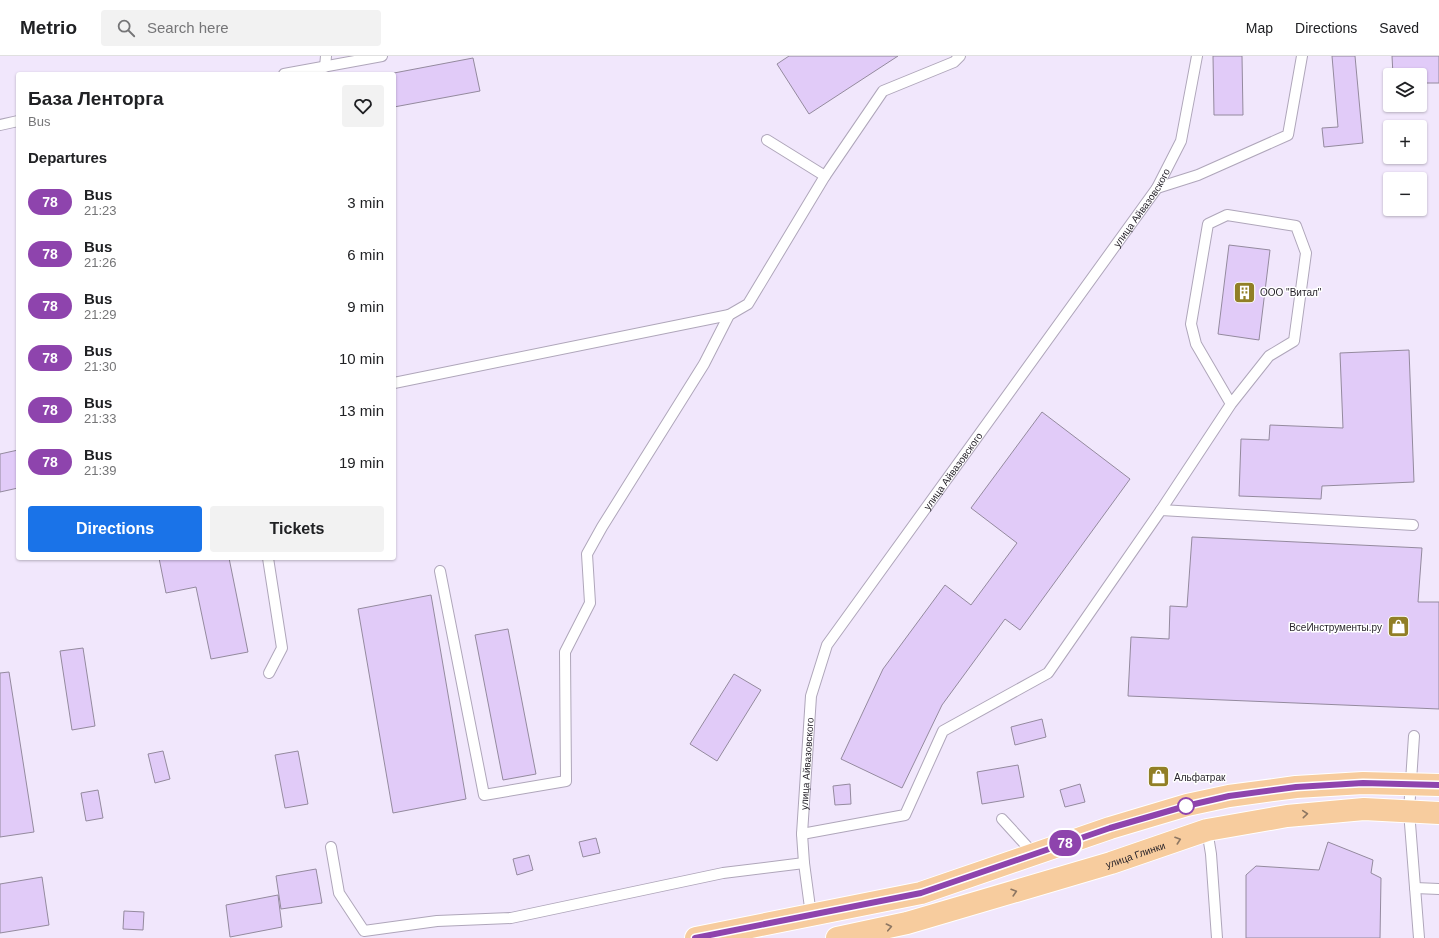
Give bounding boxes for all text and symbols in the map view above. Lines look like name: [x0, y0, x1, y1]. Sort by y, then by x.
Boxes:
search box: [101, 10, 381, 46]
text: Metrio: [20, 17, 77, 38]
icon: search: [115, 17, 137, 39]
text: Search here: [147, 19, 229, 36]
text: Map: [1246, 20, 1273, 36]
text: Directions: [1295, 20, 1357, 36]
text: Saved: [1379, 20, 1419, 36]
map controls: [1383, 68, 1427, 216]
button: layers: [1383, 68, 1427, 112]
button: heart: [342, 85, 384, 127]
text: База Ленторга: [28, 88, 164, 109]
text: Bus: [28, 114, 50, 129]
button: +: [1383, 120, 1427, 164]
text: Departures: [28, 149, 107, 166]
street label: улица Айвазовского: [1111, 166, 1172, 249]
button: −: [1383, 172, 1427, 216]
text: Bus: [84, 186, 112, 203]
text: 78: [42, 194, 58, 210]
text: 3 min: [347, 194, 384, 211]
text: 21:23: [84, 203, 117, 218]
text: Bus: [84, 238, 112, 255]
text: 78: [42, 246, 58, 262]
text: 6 min: [347, 246, 384, 263]
text: 21:26: [84, 255, 117, 270]
building icon: ООО "Витал": [1231, 279, 1257, 305]
place label: ООО "Витал": [1260, 287, 1322, 298]
text: Bus: [84, 290, 112, 307]
text: 78: [42, 298, 58, 314]
text: 9 min: [347, 298, 384, 315]
text: 21:29: [84, 307, 117, 322]
text: Bus: [84, 342, 112, 359]
text: 78: [42, 350, 58, 366]
text: 10 min: [339, 350, 384, 367]
text: 21:30: [84, 359, 117, 374]
text: Bus: [84, 394, 112, 411]
text: 78: [42, 402, 58, 418]
text: 13 min: [339, 402, 384, 419]
text: 21:33: [84, 411, 117, 426]
street label: улица Айвазовского: [921, 430, 985, 512]
text: Bus: [84, 446, 112, 463]
text: 78: [42, 454, 58, 470]
text: 19 min: [339, 454, 384, 471]
text: 21:39: [84, 463, 117, 478]
button: Directions: [28, 506, 202, 552]
button: Tickets: [210, 506, 384, 552]
shop icon: ВсеИнструменты.ру: [1385, 614, 1411, 640]
place label: ВсеИнструменты.ру: [1289, 622, 1382, 633]
street label: улица Айвазовского: [798, 717, 815, 810]
shop icon: Альфатрак: [1146, 764, 1172, 790]
place label: Альфатрак: [1174, 772, 1226, 783]
unlabelled marker: [1177, 797, 1195, 815]
one-way arrow: [1302, 810, 1308, 819]
line badge: 78: [1047, 830, 1083, 856]
text: 78: [1057, 835, 1073, 851]
one-way arrow: [1174, 836, 1181, 845]
street label: улица Глинки: [1104, 839, 1167, 870]
one-way arrow: [1010, 888, 1017, 897]
one-way arrow: [886, 924, 892, 932]

